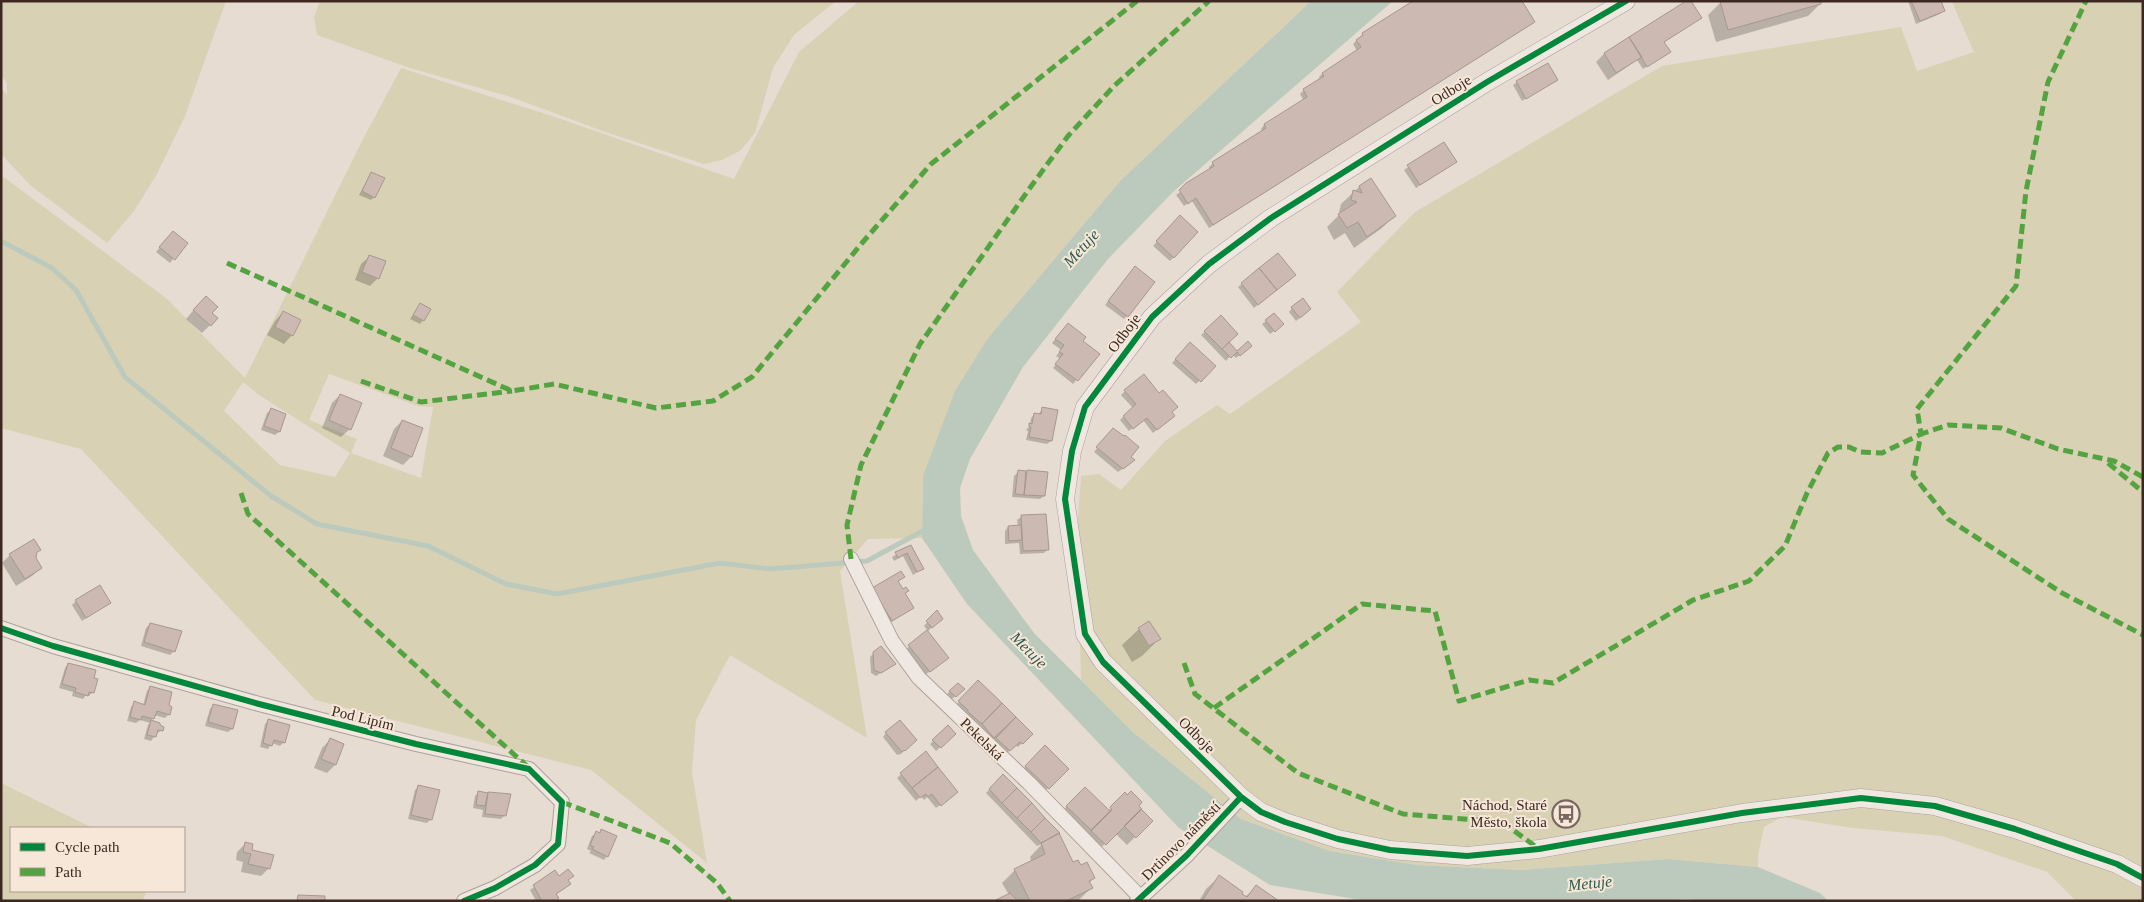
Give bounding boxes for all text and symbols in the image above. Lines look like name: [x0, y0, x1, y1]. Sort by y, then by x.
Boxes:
street label: Odboje: [1428, 71, 1474, 108]
water label: Metuje: [1059, 226, 1103, 272]
street label: Odboje: [1104, 310, 1144, 355]
water label: Metuje: [1006, 628, 1051, 672]
street label: Pod Lipím: [330, 703, 396, 734]
street label: Odboje: [1176, 714, 1219, 757]
street label: Pekelská: [957, 715, 1007, 764]
place label: Náchod, Staré Město, škola: [1462, 797, 1547, 830]
street label: Drtinovo náměstí: [1138, 798, 1224, 884]
bus stop icon: Náchod, Staré Město, škola: [1551, 799, 1581, 829]
legend: [10, 827, 185, 892]
text: Cycle path: [55, 839, 120, 855]
text: Path: [55, 864, 82, 880]
water label: Metuje: [1566, 872, 1613, 895]

